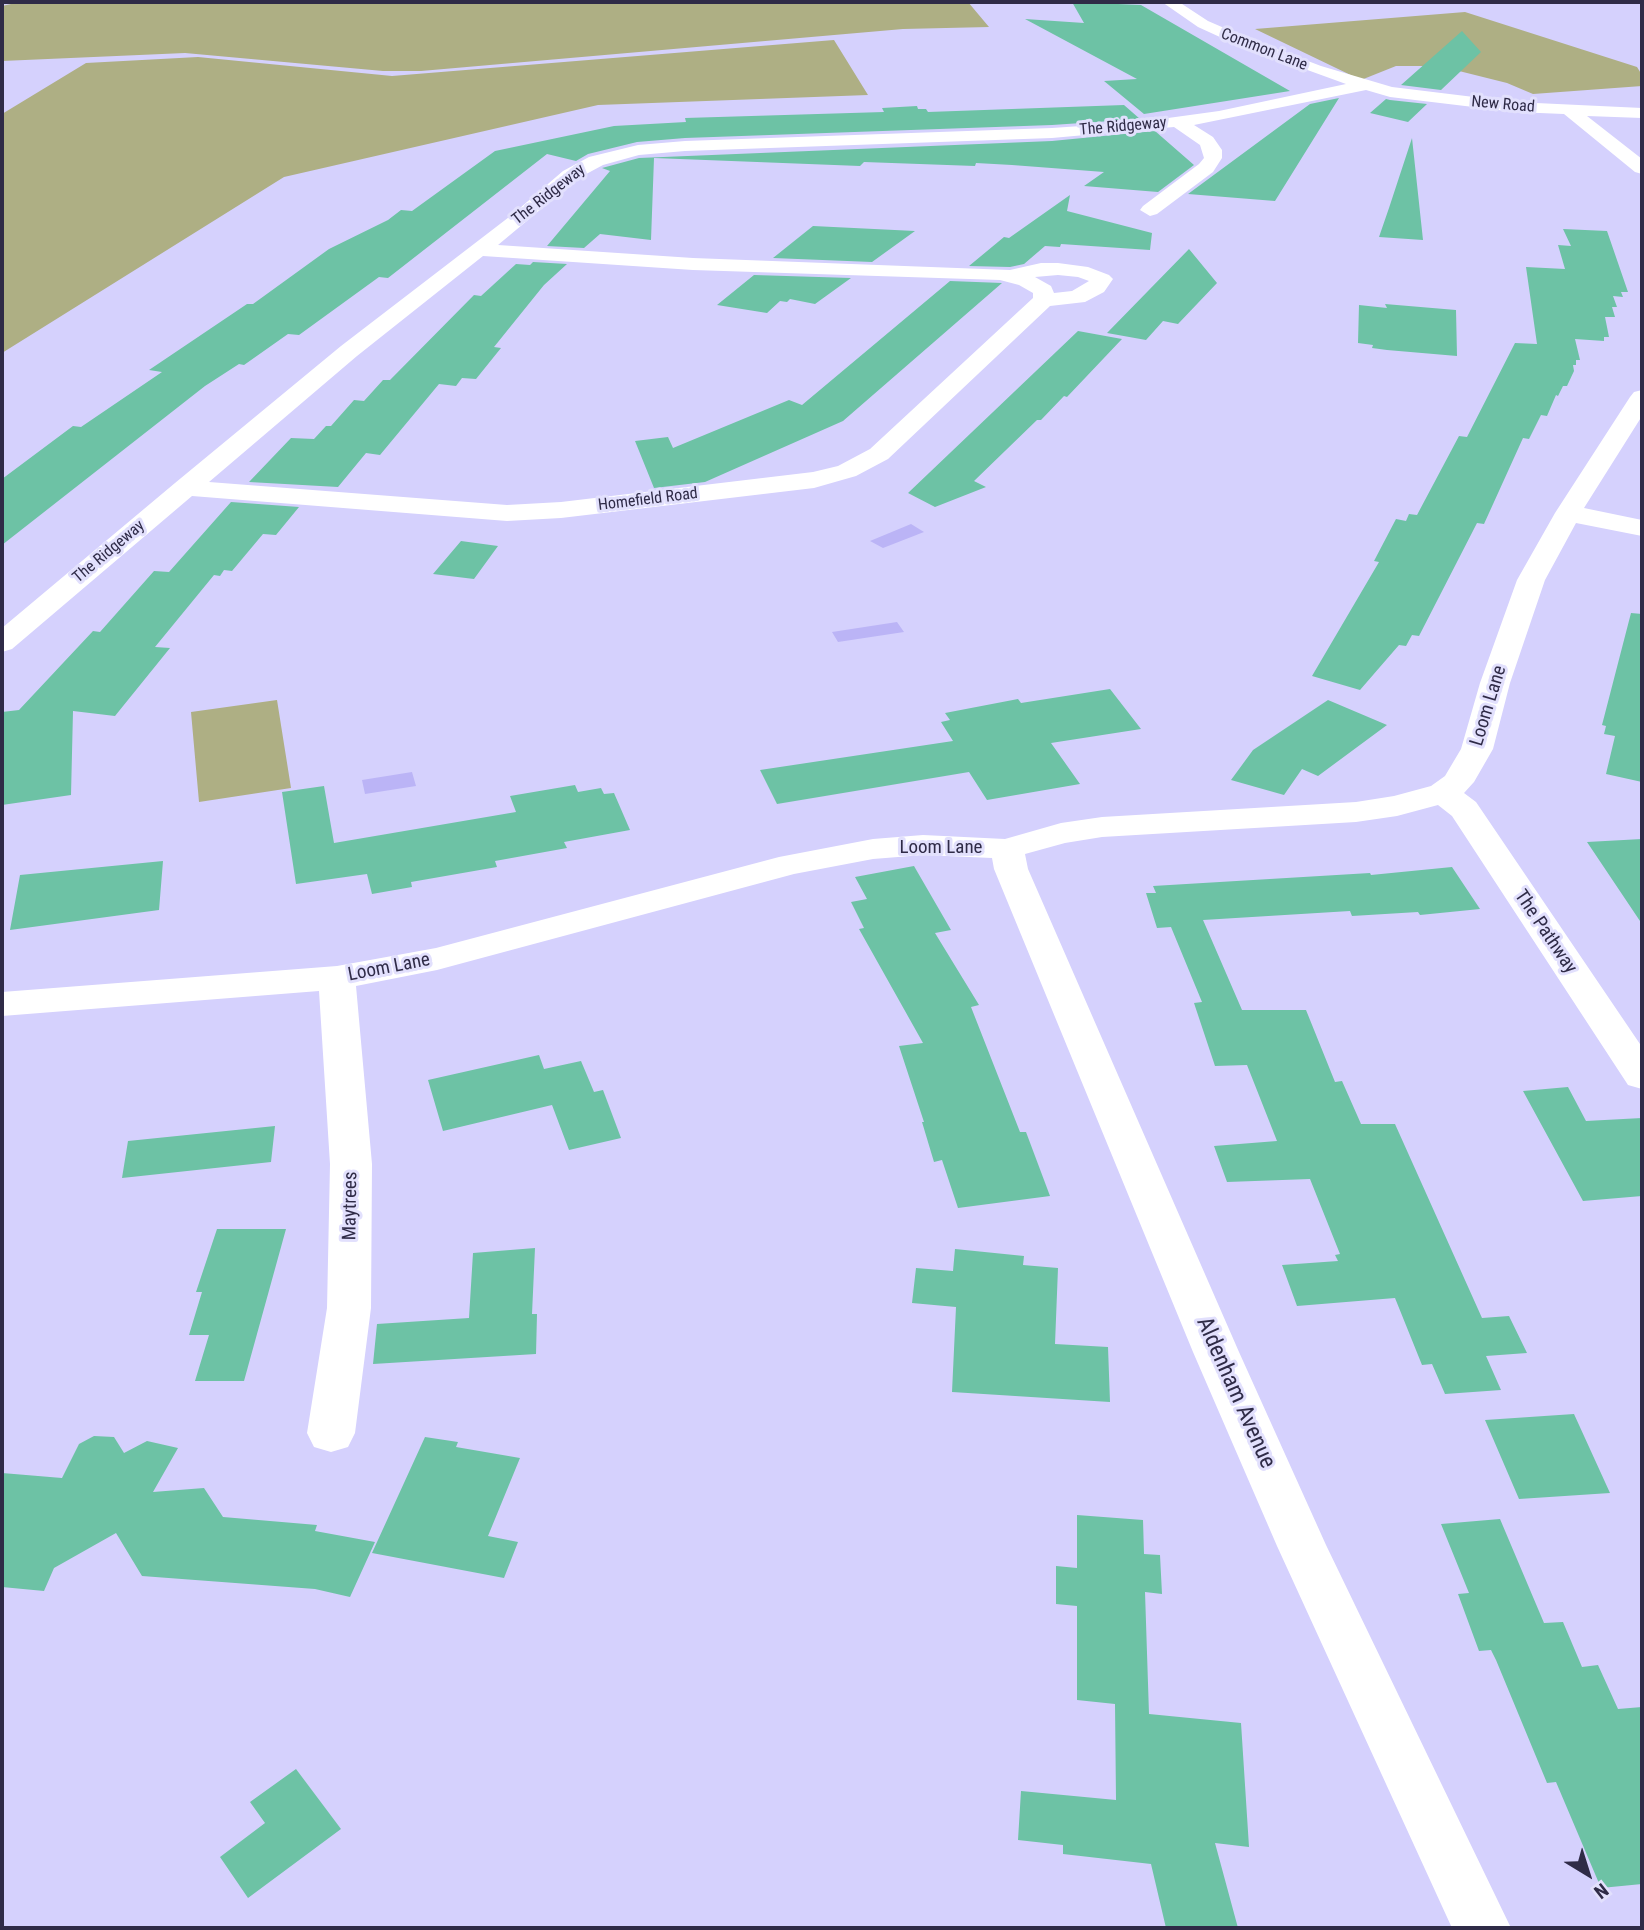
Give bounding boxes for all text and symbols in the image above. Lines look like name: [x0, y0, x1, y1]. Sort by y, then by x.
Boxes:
street label: Common Lane: [1218, 25, 1310, 75]
street label: New Road: [1470, 93, 1536, 117]
street label: The Ridgeway: [1079, 114, 1167, 140]
street label: The Ridgeway: [509, 161, 589, 229]
street label: Homefield Road: [597, 484, 699, 516]
street label: The Ridgeway: [69, 517, 149, 587]
street label: Loom Lane: [1466, 663, 1512, 749]
street label: Loom Lane: [899, 837, 983, 859]
street label: The Pathway: [1509, 886, 1581, 978]
street label: Loom Lane: [346, 949, 432, 987]
street label: Maytrees: [339, 1171, 363, 1241]
street label: Aldenham Avenue: [1189, 1313, 1281, 1473]
north arrow: [1553, 1839, 1623, 1909]
text: N: [1590, 1878, 1613, 1904]

